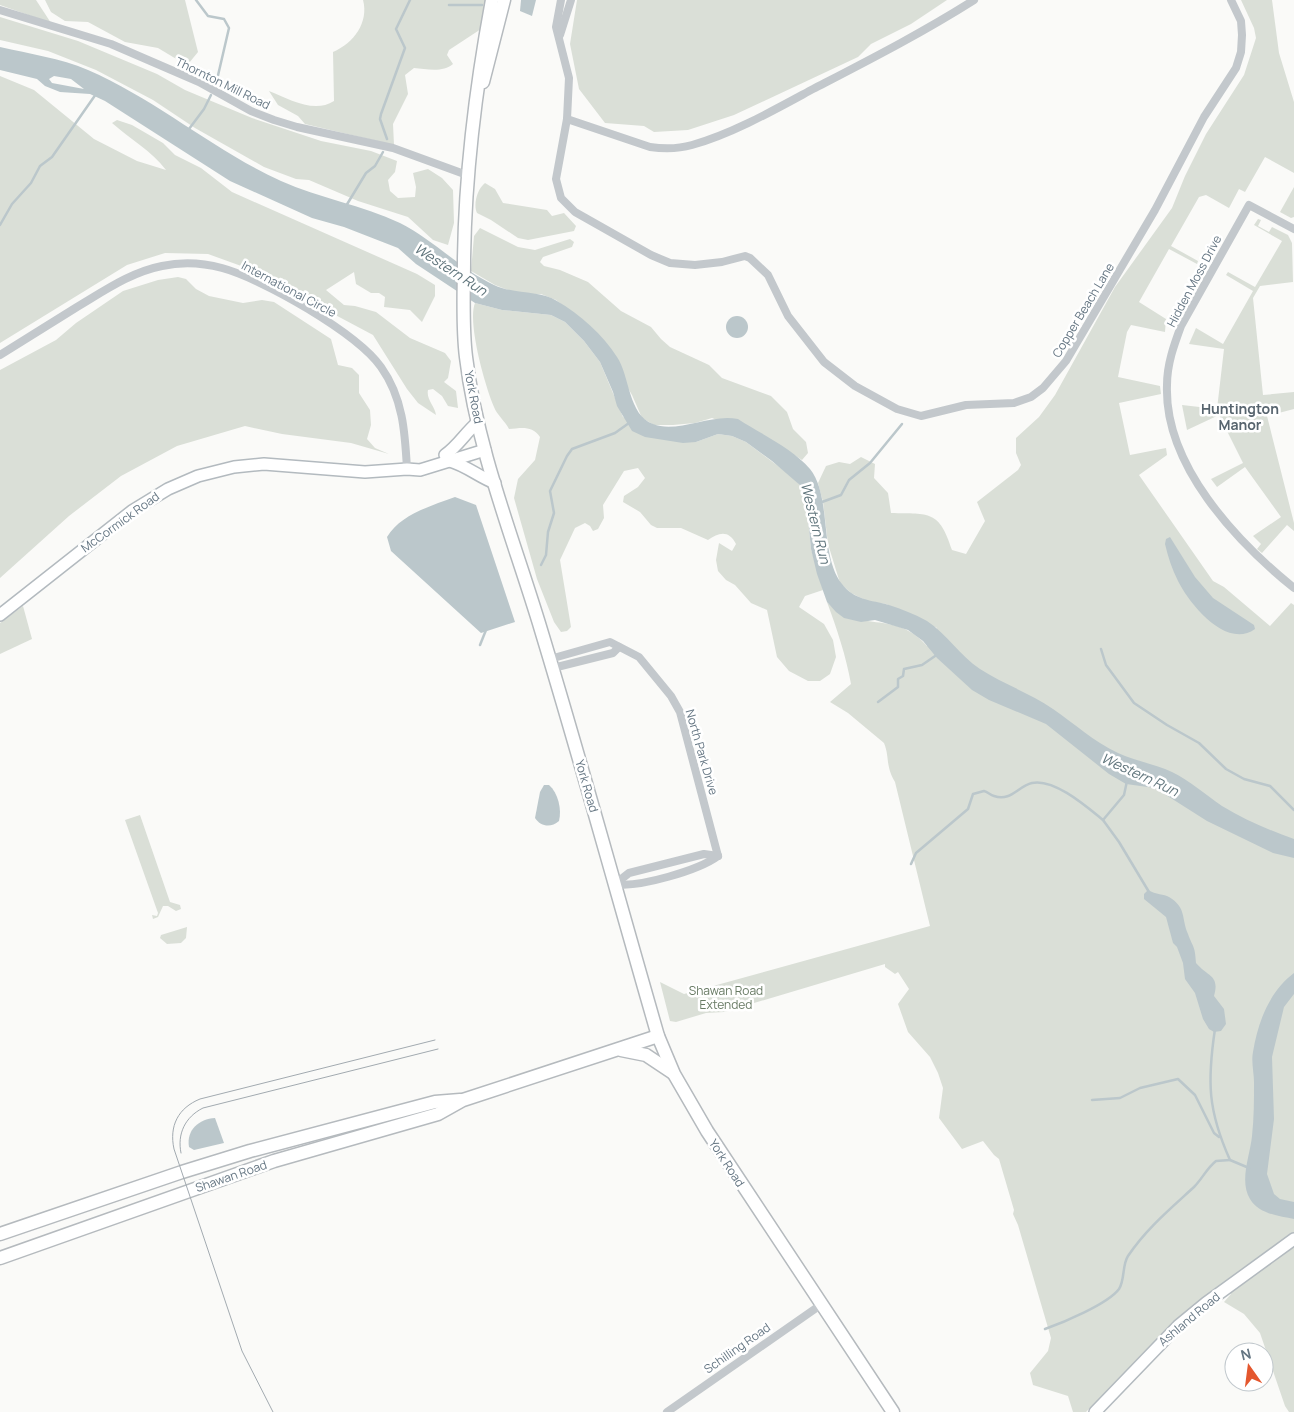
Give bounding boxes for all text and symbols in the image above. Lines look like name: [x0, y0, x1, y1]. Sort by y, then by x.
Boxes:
street label: Thornton Mill Road: [173, 53, 273, 113]
street label: Hidden Moss Drive: [1163, 232, 1225, 330]
water label: Western Run: [411, 238, 492, 300]
street label: International Circle: [239, 257, 339, 321]
street label: Copper Beach Lane: [1048, 259, 1118, 361]
street label: York Road: [461, 369, 487, 425]
district label: Huntington Manor: [1201, 399, 1279, 434]
water label: Western Run: [797, 480, 835, 566]
street label: McCormick Road: [77, 488, 163, 556]
street label: North Park Drive: [682, 707, 722, 797]
water label: Western Run: [1098, 748, 1182, 800]
street label: York Road: [571, 758, 603, 814]
park label: Shawan Road Extended: [689, 982, 763, 1013]
street label: York Road: [705, 1136, 749, 1190]
street label: Shawan Road: [193, 1156, 269, 1196]
street label: Ashland Road: [1155, 1288, 1223, 1350]
street label: Schilling Road: [700, 1319, 774, 1377]
north arrow: [1224, 1342, 1274, 1392]
text: N: [1239, 1343, 1253, 1364]

